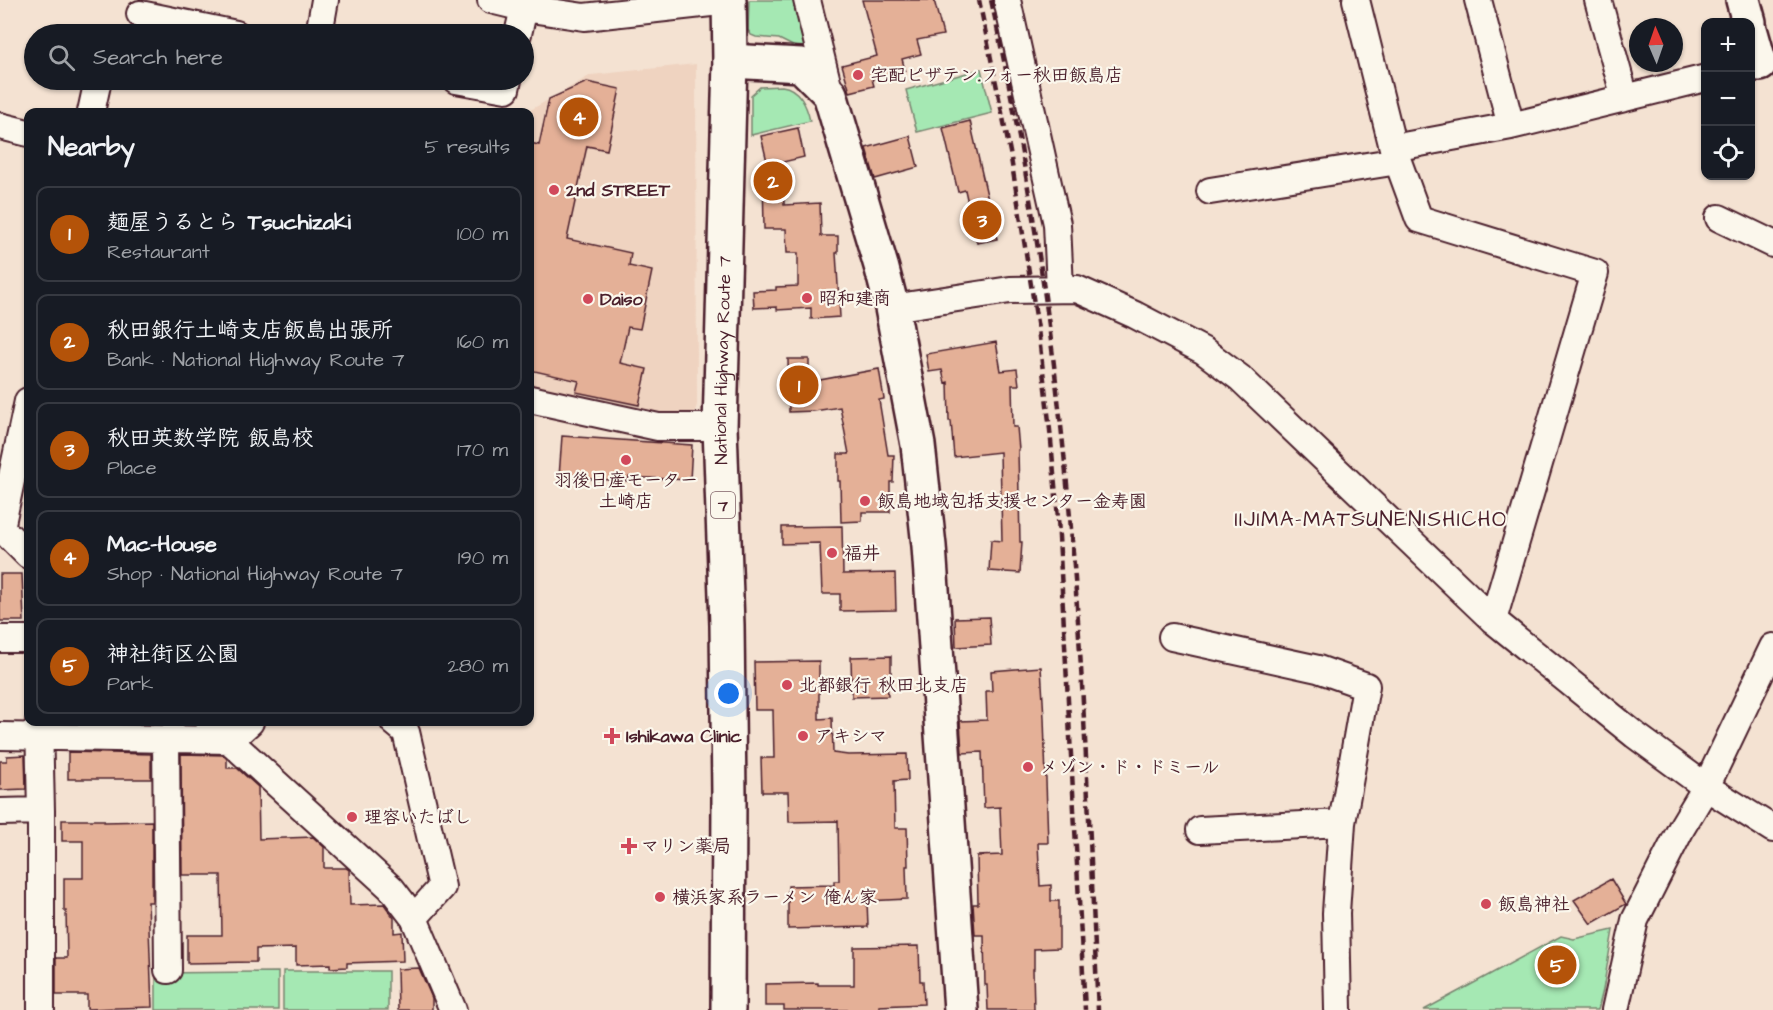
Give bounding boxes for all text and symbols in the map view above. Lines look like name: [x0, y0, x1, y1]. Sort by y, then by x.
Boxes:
north arrow: [1629, 18, 1683, 72]
map controls: [1701, 18, 1755, 180]
button: +: [1701, 18, 1755, 72]
search box: [24, 24, 534, 90]
icon: search: [45, 41, 78, 74]
text: Search here: [93, 42, 223, 73]
place label: 宅配ピザテン.フォー秋田飯島店: [870, 63, 1123, 88]
marker: 宅配ピザテン.フォー秋田飯島店: [851, 68, 865, 82]
button: −: [1701, 72, 1755, 126]
pin: 4: [560, 94, 598, 140]
button: locate: [1701, 126, 1755, 180]
text: Nearby: [48, 129, 135, 165]
text: 5 results: [425, 133, 510, 161]
pin: 2: [754, 158, 792, 204]
place label: 2nd STREET: [565, 178, 671, 203]
marker: 2nd STREET: [547, 183, 561, 197]
pin: 3: [962, 198, 1002, 242]
text: 麺屋うるとら Tsuchizaki: [107, 207, 351, 238]
text: 1: [68, 220, 71, 248]
text: 100 m: [457, 220, 508, 248]
text: Restaurant: [107, 238, 210, 266]
street label: National Highway Route 7: [708, 255, 738, 465]
place label: 昭和建商: [819, 286, 891, 311]
place label: Daiso: [600, 287, 644, 312]
marker: 昭和建商: [800, 291, 814, 305]
marker: Daiso: [581, 292, 595, 306]
text: 秋田銀行土崎支店飯島出張所: [107, 315, 393, 346]
text: 2: [64, 328, 75, 356]
text: 160 m: [457, 328, 508, 356]
text: Bank · National Highway Route 7: [107, 346, 404, 374]
pin: 1: [780, 362, 818, 408]
text: 秋田英数学院 飯島校: [107, 423, 314, 454]
text: 3: [64, 436, 75, 464]
text: 170 m: [457, 436, 508, 464]
marker: 羽後日産モーター 土崎店: [619, 453, 633, 467]
text: Place: [107, 454, 157, 482]
place label: 羽後日産モーター 土崎店: [554, 468, 698, 514]
place label: 飯島地域包括支援センター金寿園: [877, 489, 1147, 514]
road number: 7: [711, 492, 735, 518]
marker: 飯島地域包括支援センター金寿園: [858, 494, 872, 508]
district label: IIJIMA-MATSUNENISHICHO: [1234, 505, 1508, 534]
text: Mac-House: [107, 529, 217, 560]
place label: 福井: [844, 541, 880, 566]
text: 4: [63, 544, 76, 572]
text: 190 m: [458, 544, 508, 572]
marker: 福井: [825, 546, 839, 560]
text: Shop · National Highway Route 7: [107, 560, 403, 588]
text: 神社街区公園: [107, 639, 239, 670]
text: 5: [62, 652, 77, 680]
text: 280 m: [447, 652, 508, 680]
text: Park: [107, 670, 153, 698]
place label: 北都銀行 秋田北支店: [799, 673, 968, 698]
marker: 北都銀行 秋田北支店: [780, 678, 794, 692]
your location: [714, 679, 743, 708]
place label: Ishikawa Clinic: [626, 724, 743, 749]
place label: アキシマ: [815, 724, 887, 749]
marker: Ishikawa Clinic: [603, 727, 621, 745]
marker: アキシマ: [796, 729, 810, 743]
place label: メゾン・ド・ドミール: [1040, 755, 1219, 780]
marker: メゾン・ド・ドミール: [1021, 760, 1035, 774]
place label: 理容いたばし: [364, 805, 472, 830]
marker: 理容いたばし: [345, 810, 359, 824]
place label: マリン薬局: [641, 834, 731, 859]
marker: マリン薬局: [622, 839, 636, 853]
place label: 横浜家系ラーメン 俺ん家: [672, 885, 877, 910]
marker: 横浜家系ラーメン 俺ん家: [653, 890, 667, 904]
place label: 飯島神社: [1498, 892, 1570, 917]
marker: 飯島神社: [1479, 897, 1493, 911]
pin: 5: [1538, 942, 1576, 988]

